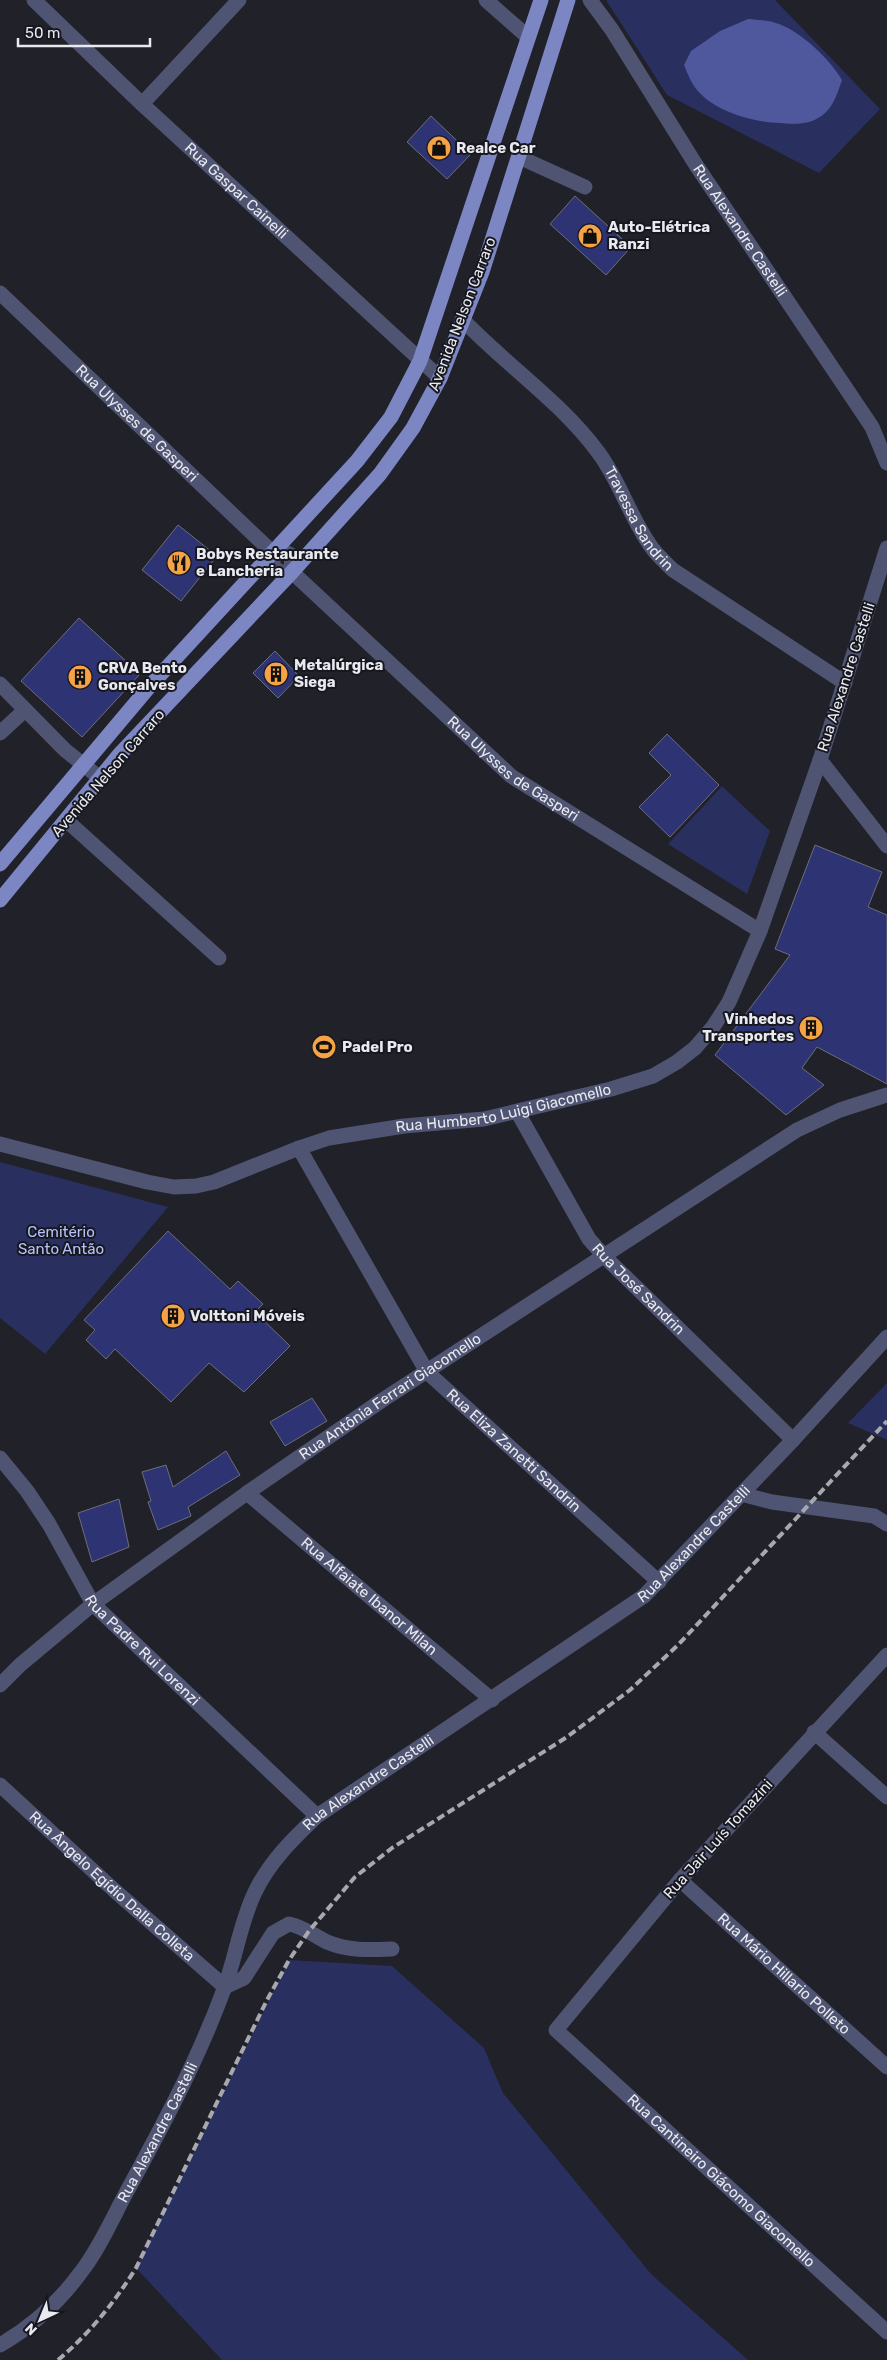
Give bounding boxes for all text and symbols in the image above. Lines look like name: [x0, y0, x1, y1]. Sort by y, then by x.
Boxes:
scale bar: [18, 15, 150, 47]
text: 50 m: [25, 24, 60, 42]
shop icon: Realce Car: [426, 135, 452, 161]
street label: Rua Gaspar Cainelli: [181, 139, 292, 243]
place label: Realce Car: [456, 139, 536, 157]
street label: Rua Alexandre Castelli: [689, 161, 791, 300]
place label: Auto-Elétrica Ranzi: [608, 218, 710, 253]
shop icon: Auto-Elétrica Ranzi: [577, 223, 603, 249]
street label: Avenida Nelson Carraro: [424, 235, 500, 393]
street label: Rua Ulysses de Gasperi: [72, 361, 202, 486]
street label: Travessa Sandrin: [601, 463, 677, 575]
place label: Bobys Restaurante e Lancheria: [196, 545, 339, 580]
restaurant icon: Bobys Restaurante e Lancheria: [166, 550, 192, 576]
street label: Rua Alexandre Castelli: [813, 600, 879, 754]
place label: Metalúrgica Siega: [294, 656, 383, 691]
place label: CRVA Bento Gonçalves: [98, 659, 187, 694]
building icon: Metalúrgica Siega: [263, 661, 289, 687]
building icon: CRVA Bento Gonçalves: [67, 664, 93, 690]
street label: Avenida Nelson Carraro: [48, 706, 168, 840]
street label: Rua Ulysses de Gasperi: [444, 712, 582, 825]
place label: Vinhedos Transportes: [702, 1010, 794, 1045]
building icon: Vinhedos Transportes: [798, 1015, 824, 1041]
sports icon: Padel Pro: [311, 1034, 337, 1060]
place label: Padel Pro: [342, 1038, 413, 1056]
street label: Rua Humberto Luigi Giacomello: [394, 1080, 613, 1136]
park label: Cemitério Santo Antão: [18, 1223, 104, 1258]
street label: Rua José Sandrin: [588, 1240, 688, 1339]
building icon: Volttoni Móveis: [160, 1303, 186, 1329]
place label: Volttoni Móveis: [190, 1307, 305, 1325]
street label: Rua Antônia Ferrari Giacomello: [296, 1329, 485, 1463]
street label: Rua Eliza Zanetti Sandrin: [443, 1385, 585, 1516]
street label: Rua Alexandre Castelli: [634, 1482, 754, 1607]
street label: Rua Alfaiate Ibanor Milan: [297, 1534, 441, 1659]
street label: Rua Padre Rui Lorenzi: [81, 1592, 204, 1709]
street label: Rua Alexandre Castelli: [299, 1731, 437, 1834]
street label: Rua Jair Luís Tomazini: [660, 1776, 776, 1902]
street label: Rua Ângelo Egídio Dalla Colleta: [26, 1808, 198, 1965]
street label: Rua Mário Hillario Polleto: [714, 1909, 854, 2038]
street label: Rua Alexandre Castelli: [114, 2060, 201, 2206]
street label: Rua Cantineiro Giácomo Giacomello: [624, 2090, 819, 2271]
north arrow: [15, 2295, 65, 2345]
text: N: [22, 2319, 41, 2339]

